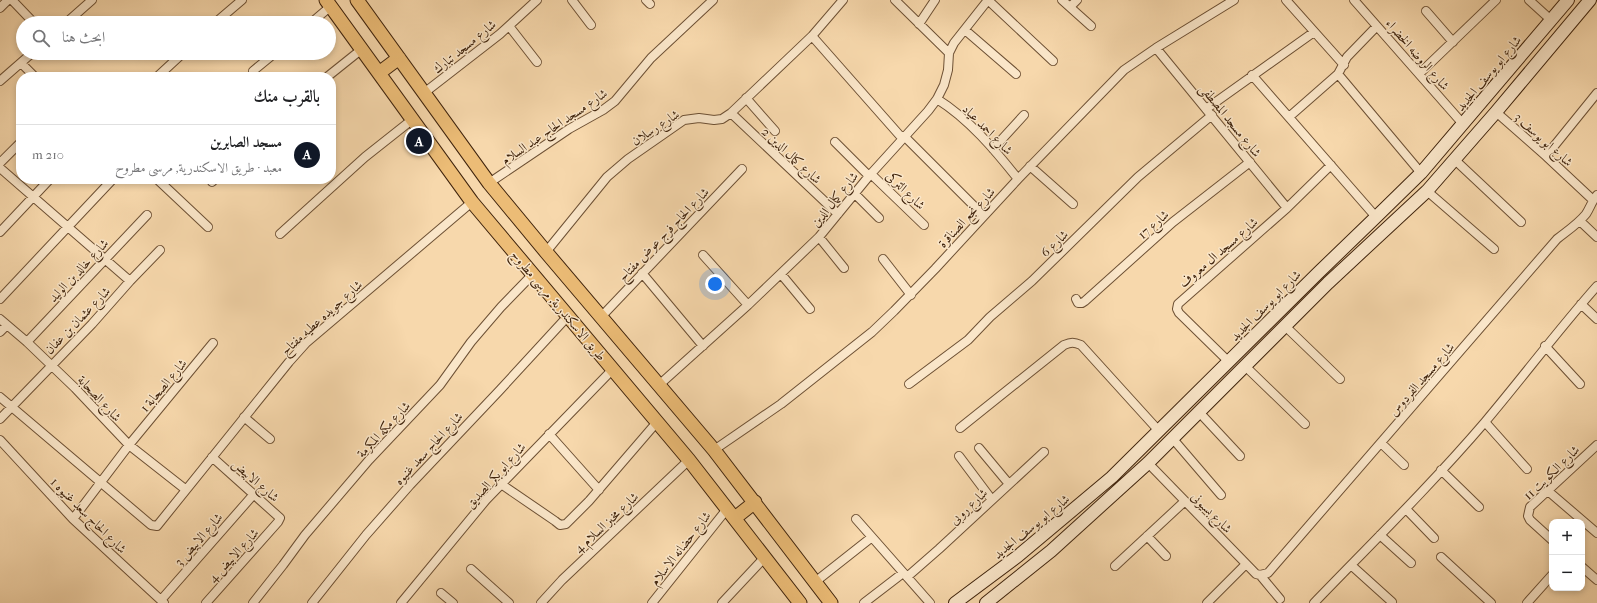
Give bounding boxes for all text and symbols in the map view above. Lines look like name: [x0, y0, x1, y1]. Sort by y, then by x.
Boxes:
search box: [16, 16, 336, 60]
street label: شارع مسجد تبارك: [430, 16, 501, 79]
street label: شارع الروضه الخضراء: [1380, 16, 1453, 96]
icon: search: [30, 27, 52, 49]
text: ابحث هنا: [62, 28, 105, 46]
street label: شارع ابو يوسف الجديد: [1453, 33, 1527, 117]
street label: شارع مسجد المصطفى: [1194, 81, 1265, 162]
street label: شارع مسجد الحاج عبد السلام: [498, 85, 612, 171]
text: بالقرب منك: [254, 86, 320, 106]
street label: شارع احمد عياد: [957, 101, 1016, 160]
street label: شارع رسلان: [628, 106, 684, 152]
street label: شارع ابو يوسف 3: [1509, 109, 1576, 172]
street label: شارع كمال الدين 2: [756, 124, 825, 190]
pin: A: [406, 126, 432, 156]
text: مسجد الصابرين: [210, 133, 282, 151]
text: 210 m: [32, 147, 64, 162]
text: A: [303, 147, 311, 162]
text: معبد · طريق الاسكندرية, مرسى مطروح: [115, 160, 282, 175]
street label: شارع التركى: [880, 167, 929, 215]
street label: شارع كمال الدين: [808, 169, 864, 232]
street label: شارع الحاج فرج عوض مفتاح: [615, 184, 715, 287]
street label: شارع نجع الصناقرة: [935, 184, 1002, 254]
street label: شارع 17: [1135, 207, 1175, 245]
street label: شارع مسجد ال معروف: [1176, 214, 1263, 294]
street label: شارع 6: [1037, 227, 1074, 263]
street label: شارع خالد بن الوليد: [45, 236, 114, 308]
street label: طريق الاسكندرية, مرسى مطروح: [505, 247, 609, 366]
street label: شارع ابو يوسف الجديد: [1227, 267, 1307, 347]
your location: [705, 274, 725, 294]
street label: شارع جويده عطيه مفتاح: [278, 277, 368, 361]
street label: شارع عثمان بن عفان: [41, 283, 116, 360]
street label: شارع مسجد الفردوس: [1386, 340, 1460, 422]
street label: شارع الصحابة 1: [137, 356, 193, 417]
street label: شارع الصحابة: [72, 372, 125, 427]
street label: شارع مكه المكرمة: [354, 398, 416, 463]
street label: شارع الحاج سعد غنيوه: [391, 409, 469, 490]
street label: شارع ابو بكر الصديق: [462, 440, 532, 514]
street label: شارع الكويت 11: [1520, 442, 1585, 506]
street label: شارع الابيض: [227, 456, 282, 508]
street label: شارع الحاج سعد غنيوه 1: [45, 474, 130, 559]
street label: شارع روبى: [946, 485, 993, 531]
street label: شارع مخبز السلام 4: [571, 489, 644, 559]
street label: شارع بسيونى: [1185, 489, 1235, 539]
street label: شارع ابو يوسف الجديد: [990, 491, 1075, 565]
street label: شارع حضانه الاسلام: [647, 508, 717, 591]
street label: شارع الابيض 3: [171, 510, 229, 572]
map controls: [1549, 519, 1585, 591]
button: +: [1549, 519, 1585, 555]
street label: شارع الابيض 4: [205, 525, 265, 588]
button: −: [1549, 555, 1585, 591]

